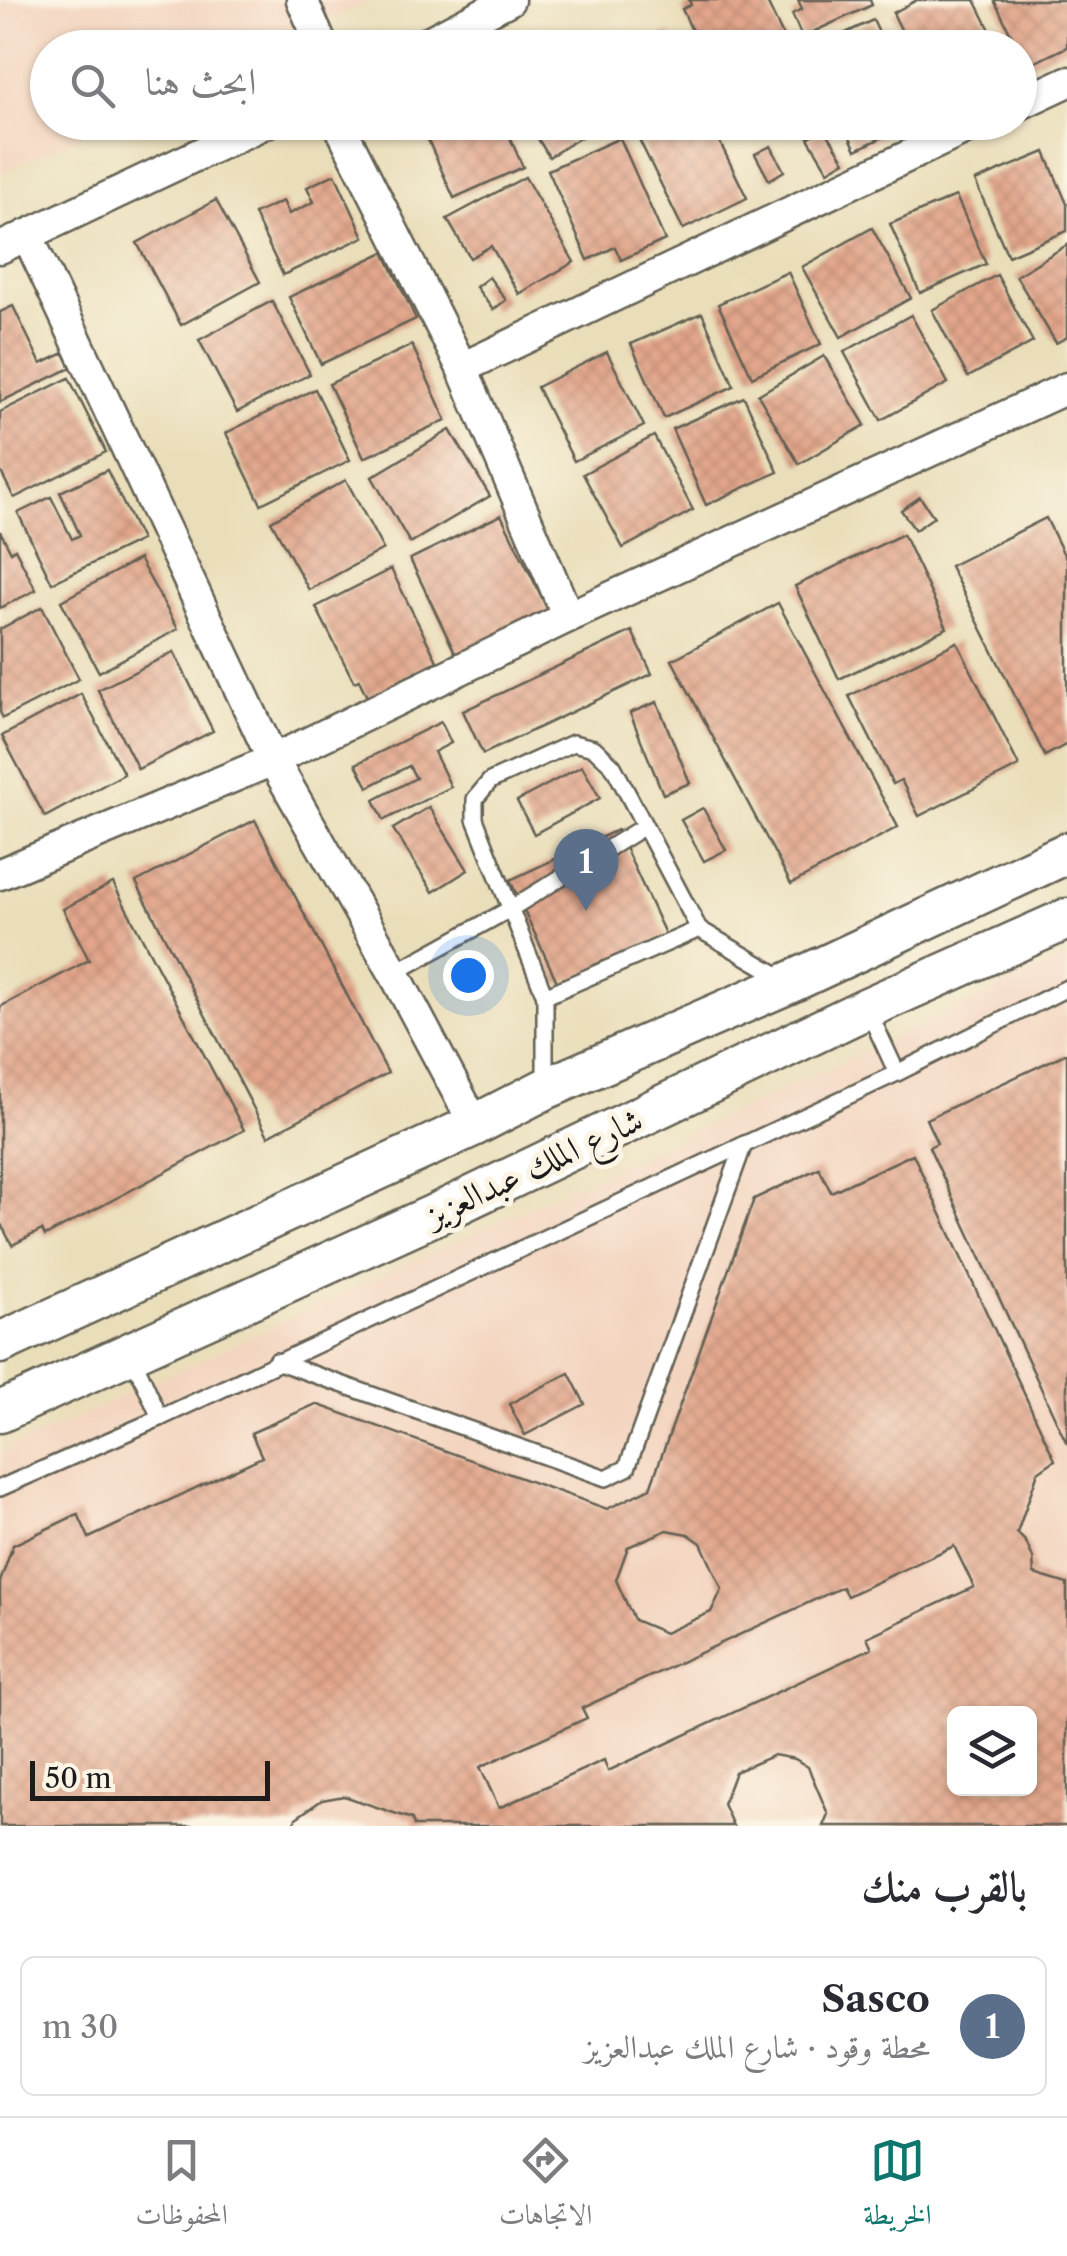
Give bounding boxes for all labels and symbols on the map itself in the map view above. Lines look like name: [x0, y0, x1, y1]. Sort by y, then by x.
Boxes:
pin: 1: [554, 828, 618, 911]
your location: [443, 950, 494, 1001]
street label: شارع الملك عبدالعزيز: [416, 1097, 653, 1244]
scale bar: [30, 1756, 270, 1800]

